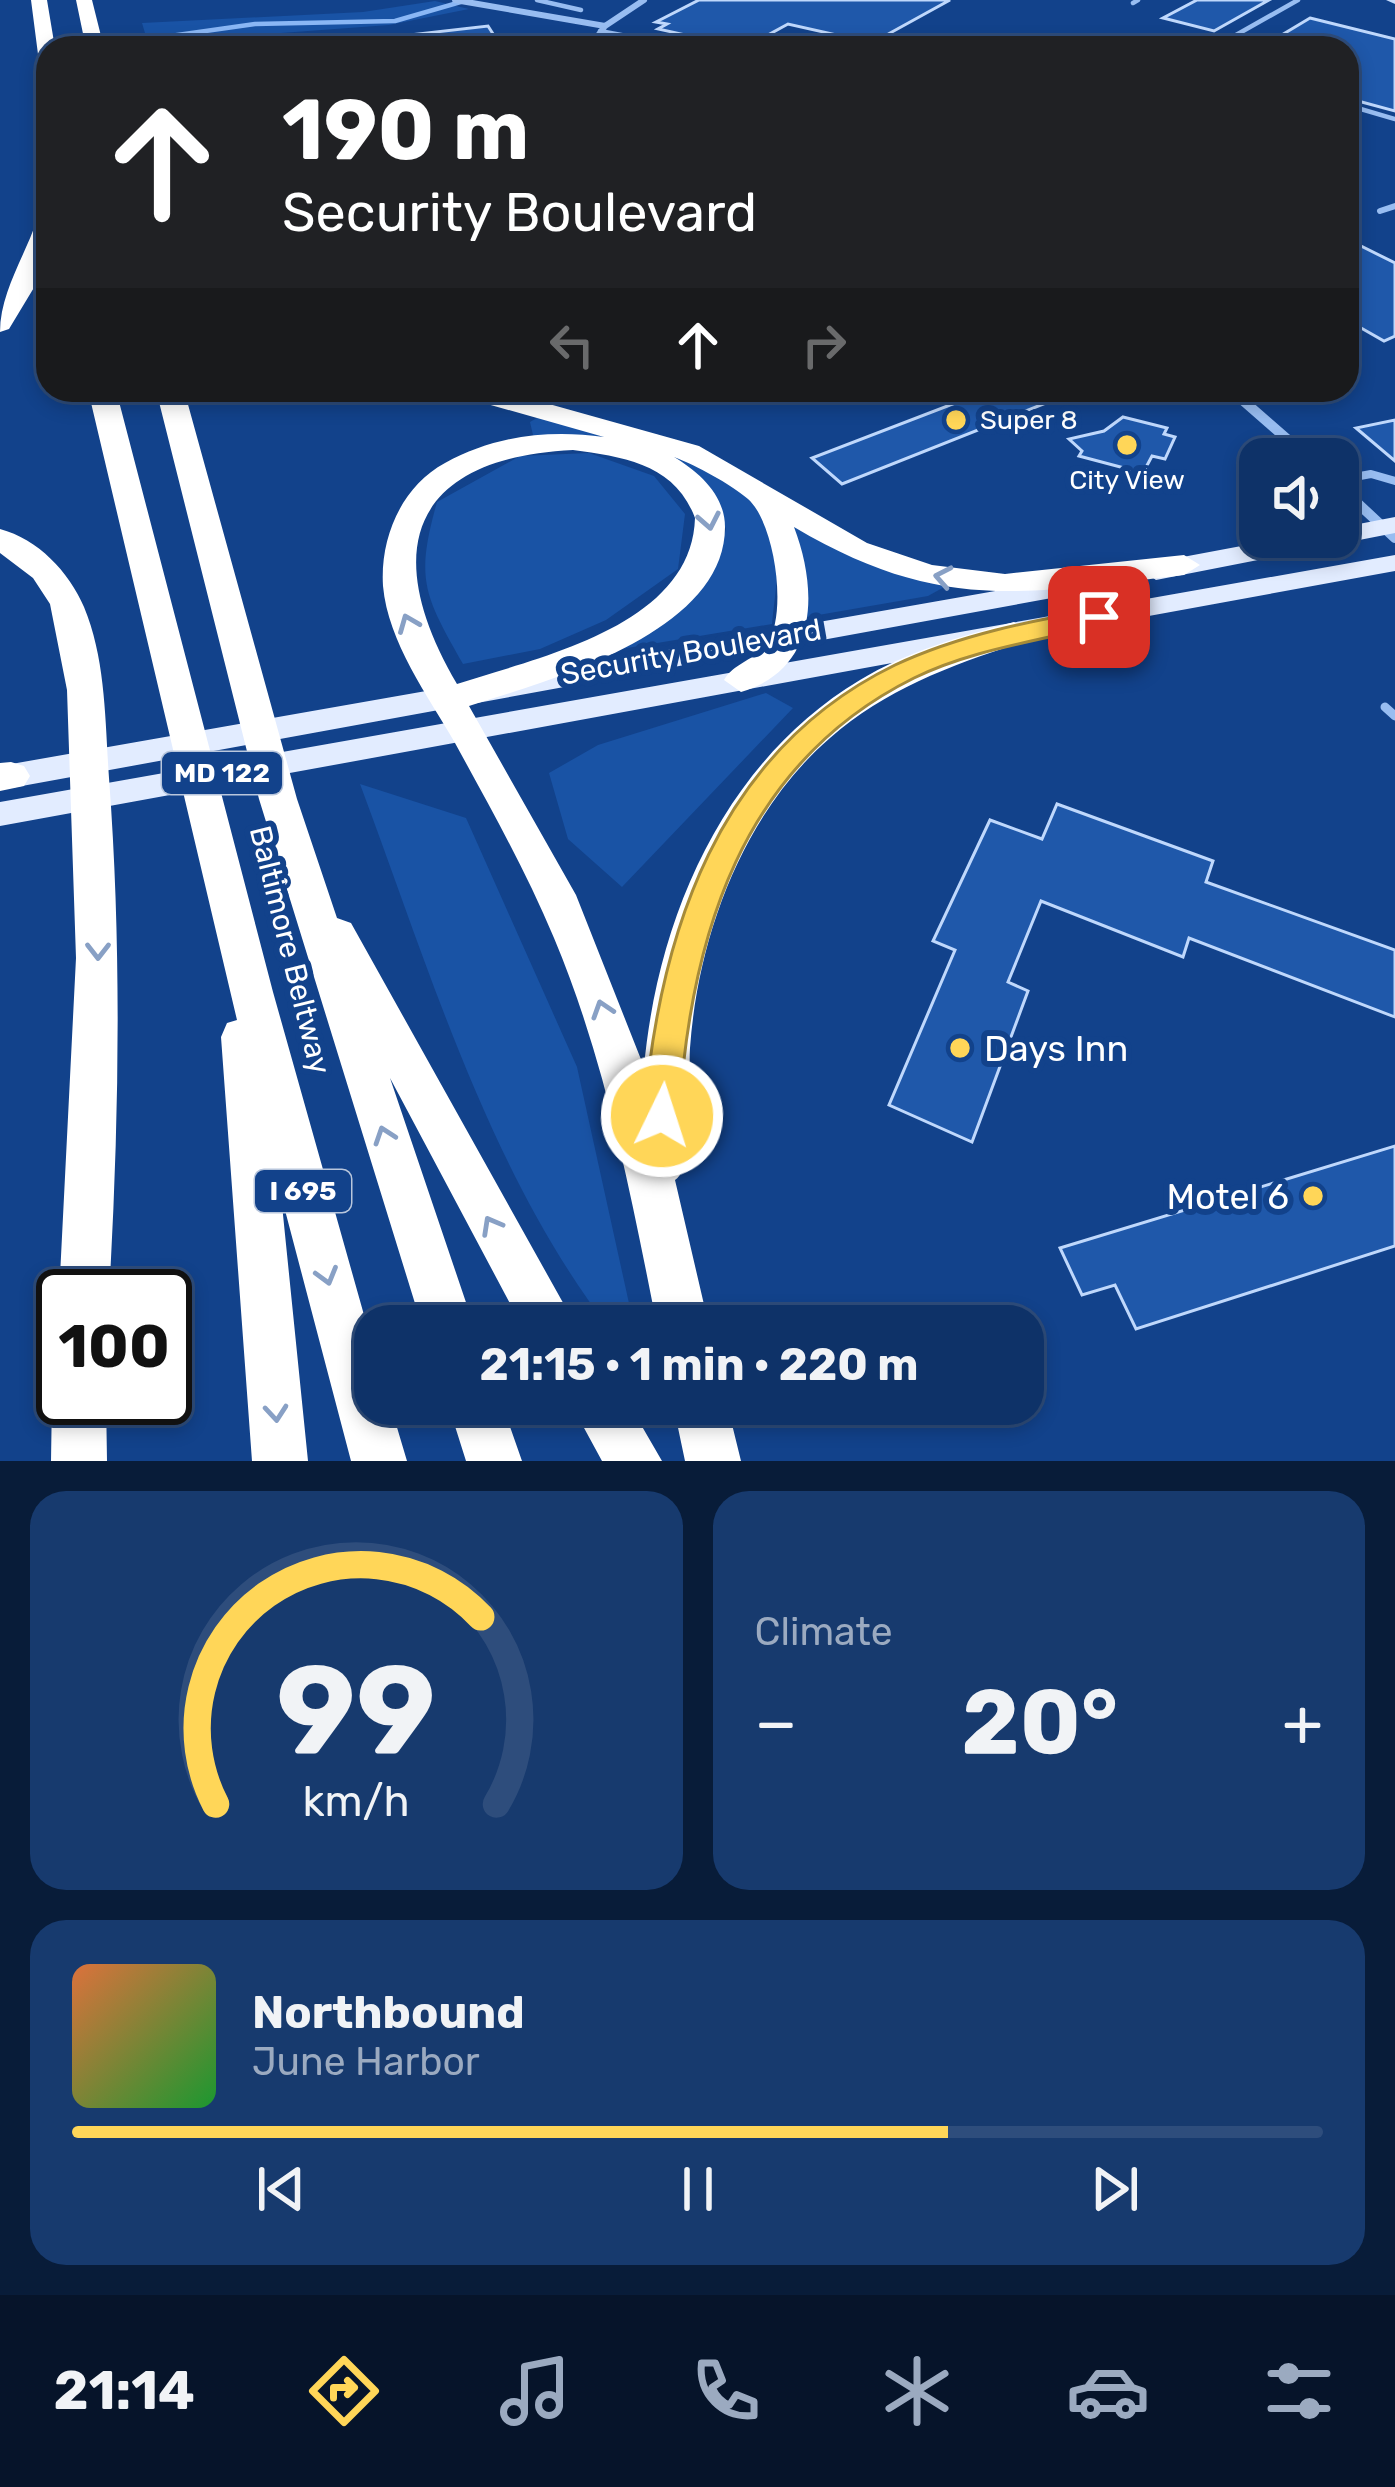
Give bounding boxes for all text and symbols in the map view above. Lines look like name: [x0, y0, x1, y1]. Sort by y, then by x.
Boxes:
text: 190 m: [282, 80, 530, 180]
icon: ahead: [84, 84, 240, 240]
text: Security Boulevard: [282, 181, 757, 245]
icon: left: [539, 312, 605, 378]
icon: ahead: [665, 312, 731, 378]
icon: right: [791, 312, 857, 378]
place label: Super 8: [980, 404, 1078, 436]
marker: Super 8: [943, 407, 969, 433]
marker: City View: [1114, 432, 1140, 458]
map controls: [1239, 438, 1359, 558]
button: sound: [1239, 438, 1359, 558]
place label: City View: [1069, 464, 1185, 496]
one-way arrow: [695, 511, 721, 531]
one-way arrow: [933, 566, 953, 591]
pin: [1048, 566, 1150, 668]
icon: arrive: [1066, 584, 1132, 650]
street label: Security Boulevard: [558, 611, 824, 693]
one-way arrow: [398, 614, 422, 635]
road number: MD 122: [162, 752, 282, 794]
street label: Baltimore Beltway: [242, 822, 338, 1078]
one-way arrow: [85, 943, 111, 961]
one-way arrow: [591, 999, 616, 1020]
place label: Days Inn: [984, 1027, 1128, 1070]
marker: Days Inn: [947, 1035, 973, 1061]
position arrow: [599, 1053, 725, 1179]
one-way arrow: [374, 1126, 399, 1147]
road number: I 695: [255, 1170, 351, 1212]
place label: Motel 6: [1166, 1175, 1289, 1218]
marker: Motel 6: [1300, 1183, 1326, 1209]
one-way arrow: [482, 1216, 505, 1238]
one-way arrow: [313, 1265, 338, 1286]
speed limit sign: 100: [36, 1269, 192, 1425]
text: 21:15 · 1 min · 220 m: [479, 1338, 919, 1391]
one-way arrow: [262, 1404, 288, 1423]
text: Climate: [755, 1609, 893, 1655]
text: 99: [276, 1636, 436, 1784]
text: 20°: [961, 1669, 1118, 1776]
text: −: [755, 1683, 797, 1762]
text: +: [1282, 1683, 1323, 1762]
text: km/h: [303, 1775, 410, 1826]
text: Northbound: [252, 1986, 525, 2039]
text: June Harbor: [252, 2039, 480, 2085]
icon: previous: [248, 2156, 314, 2222]
icon: pause: [665, 2156, 731, 2222]
icon: next: [1082, 2156, 1148, 2222]
icon: directions: [302, 2349, 386, 2433]
icon: music: [493, 2349, 577, 2433]
icon: phone: [684, 2349, 768, 2433]
icon: climate: [875, 2349, 959, 2433]
icon: car: [1066, 2349, 1150, 2433]
icon: filters: [1257, 2349, 1341, 2433]
text: 21:14: [54, 2359, 195, 2423]

